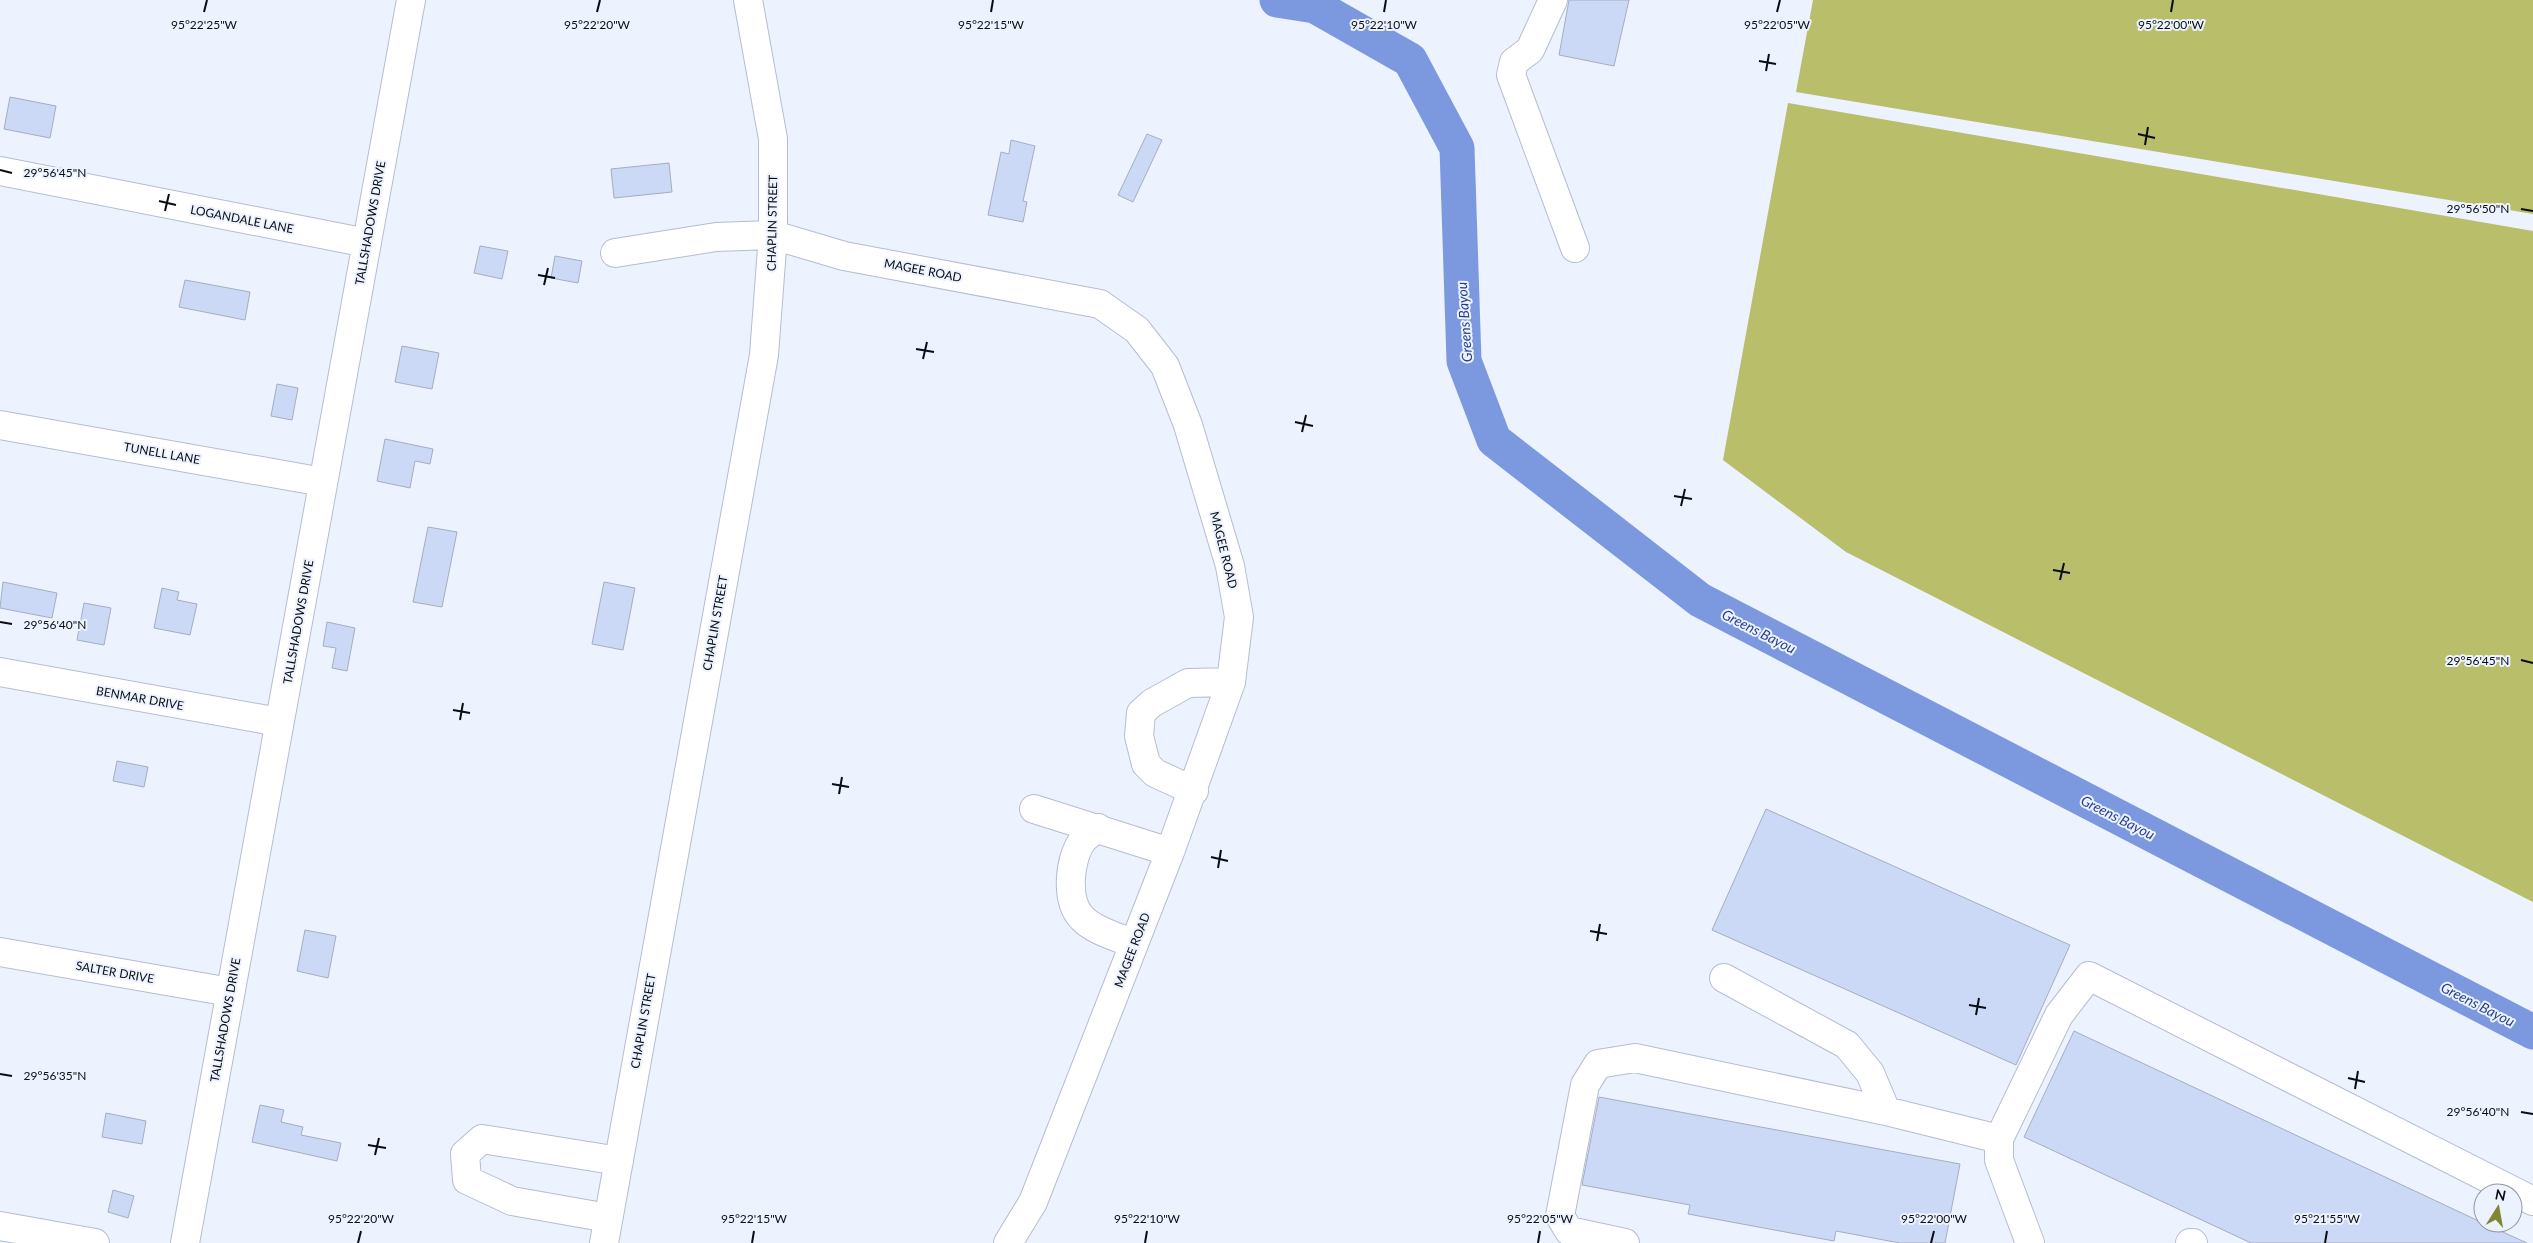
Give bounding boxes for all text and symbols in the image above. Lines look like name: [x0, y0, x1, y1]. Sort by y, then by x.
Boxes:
text: 95°22'25"W: [171, 17, 238, 32]
text: 95°22'20"W: [564, 17, 631, 32]
text: 95°22'15"W: [958, 17, 1025, 32]
text: 95°22'10"W: [1351, 17, 1418, 32]
text: 95°22'05"W: [1744, 17, 1811, 32]
text: 95°22'00"W: [2138, 17, 2205, 32]
street label: TALLSHADOWS DRIVE: [352, 160, 388, 286]
text: 29°56'45"N: [24, 165, 86, 180]
street label: CHAPLIN STREET: [764, 175, 780, 271]
text: 29°56'50"N: [2447, 201, 2509, 216]
street label: LOGANDALE LANE: [189, 202, 295, 236]
street label: MAGEE ROAD: [883, 255, 963, 285]
water label: Greens Bayou: [1453, 281, 1475, 363]
street label: TUNELL LANE: [123, 439, 201, 467]
street label: MAGEE ROAD: [1207, 510, 1241, 590]
street label: TALLSHADOWS DRIVE: [280, 559, 316, 685]
street label: CHAPLIN STREET: [699, 574, 731, 672]
water label: Greens Bayou: [1719, 605, 1799, 657]
text: 29°56'40"N: [24, 617, 86, 632]
text: 29°56'45"N: [2447, 653, 2509, 668]
street label: BENMAR DRIVE: [95, 683, 185, 713]
water label: Greens Bayou: [2078, 791, 2158, 843]
street label: MAGEE ROAD: [1111, 911, 1153, 989]
street label: TALLSHADOWS DRIVE: [207, 957, 243, 1083]
street label: SALTER DRIVE: [75, 958, 155, 986]
street label: CHAPLIN STREET: [627, 972, 659, 1070]
water label: Greens Bayou: [2438, 978, 2518, 1030]
text: 29°56'35"N: [24, 1068, 86, 1083]
text: 29°56'40"N: [2447, 1104, 2509, 1119]
north arrow: [2473, 1183, 2523, 1233]
text: N: [2494, 1185, 2507, 1204]
text: 95°22'20"W: [328, 1211, 395, 1226]
text: 95°22'15"W: [721, 1211, 788, 1226]
text: 95°22'10"W: [1114, 1211, 1181, 1226]
text: 95°22'05"W: [1507, 1211, 1574, 1226]
text: 95°22'00"W: [1901, 1211, 1968, 1226]
text: 95°21'55"W: [2294, 1211, 2361, 1226]

